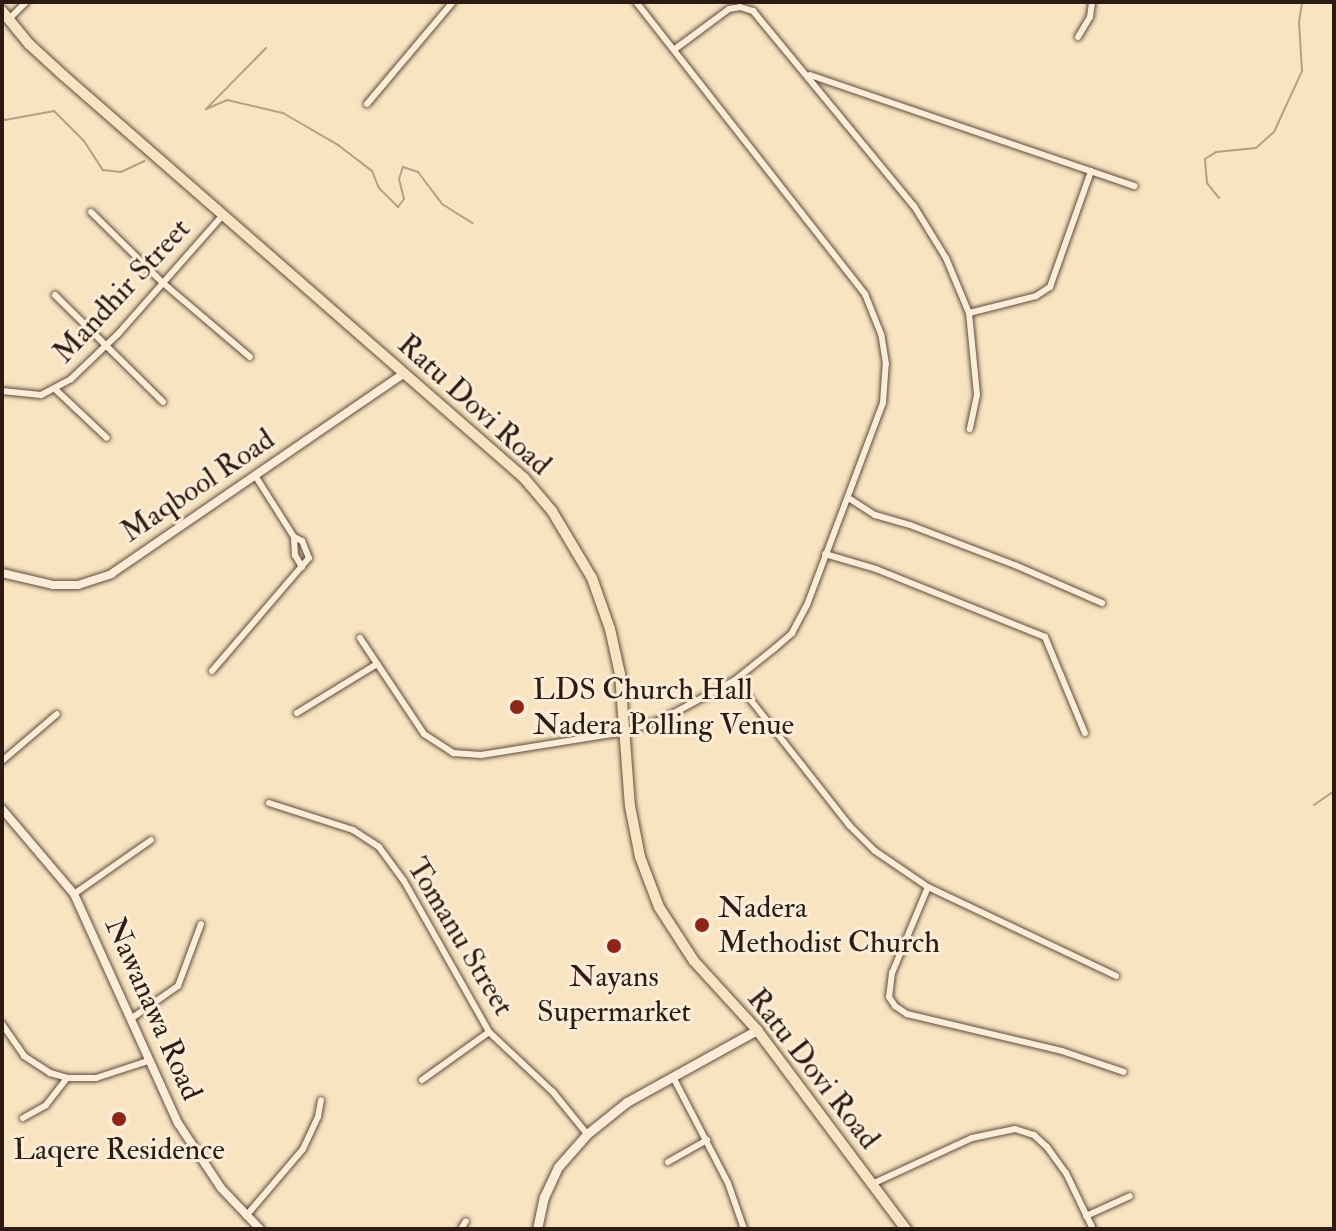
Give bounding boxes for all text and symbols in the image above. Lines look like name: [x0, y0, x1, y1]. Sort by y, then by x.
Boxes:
street label: Mandhir Street: [46, 211, 198, 371]
street label: Ratu Dovi Road: [390, 327, 558, 483]
street label: Maqbool Road: [115, 422, 281, 550]
place label: LDS Church Hall Nadera Polling Venue: [533, 672, 794, 742]
marker: LDS Church Hall Nadera Polling Venue: [508, 698, 526, 716]
street label: Tomanu Street: [399, 852, 521, 1022]
place label: Nadera Methodist Church: [718, 890, 940, 960]
street label: Nawanawa Road: [97, 912, 209, 1106]
marker: Nadera Methodist Church: [693, 916, 711, 934]
marker: Nayans Supermarket: [605, 937, 623, 955]
place label: Nayans Supermarket: [537, 959, 691, 1030]
street label: Ratu Dovi Road: [739, 982, 887, 1156]
marker: Laqere Residence: [110, 1110, 128, 1128]
place label: Laqere Residence: [13, 1132, 225, 1168]

